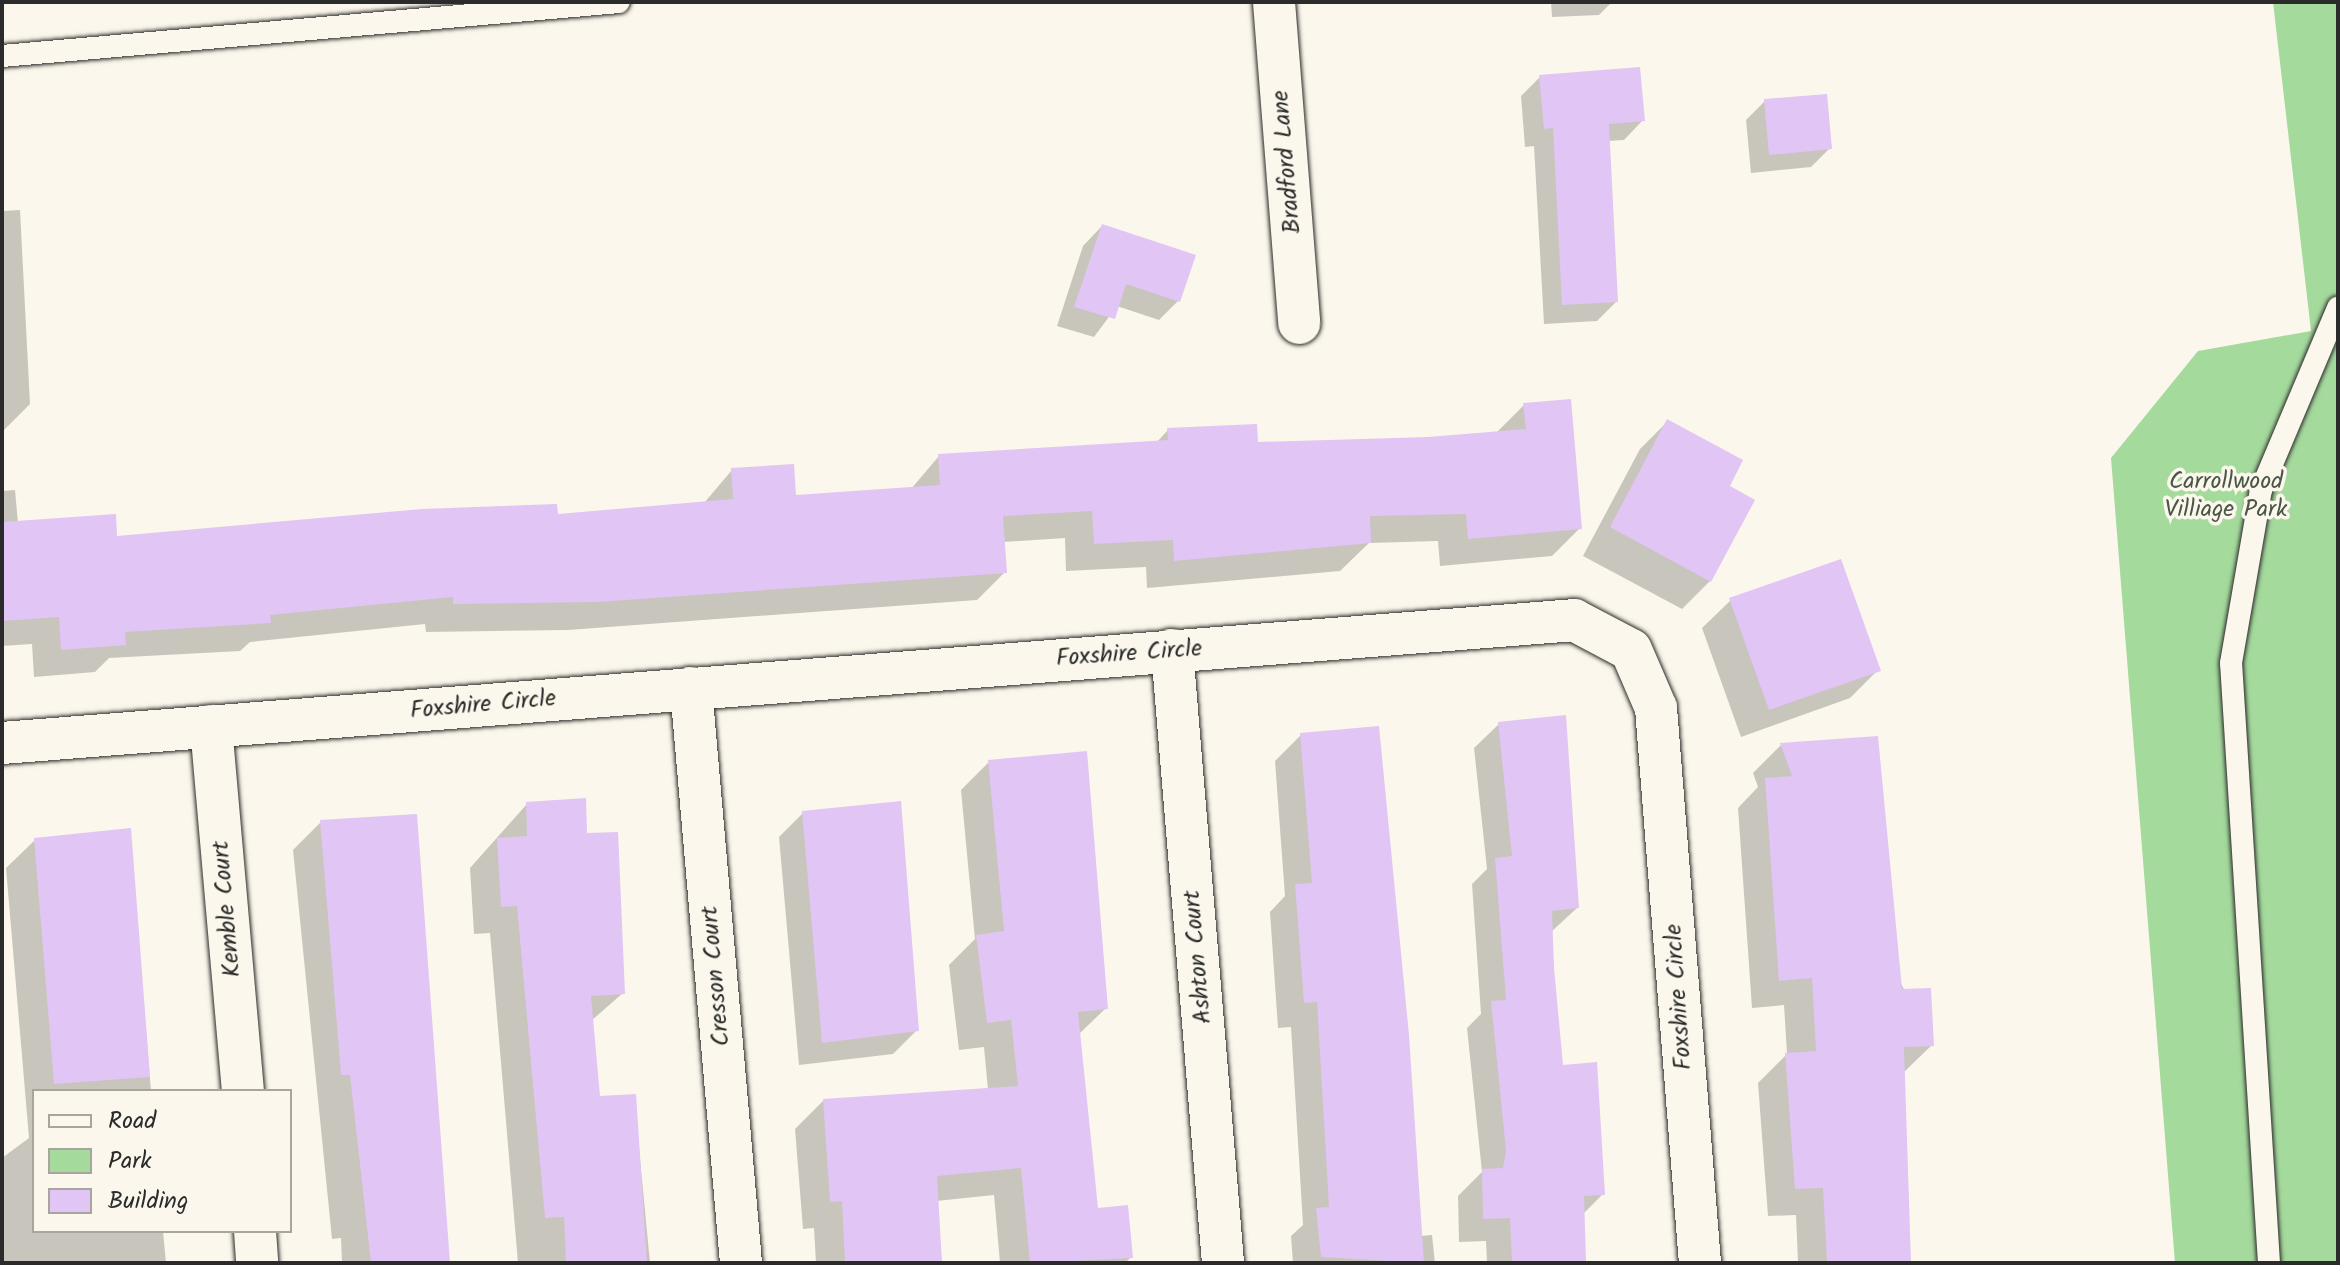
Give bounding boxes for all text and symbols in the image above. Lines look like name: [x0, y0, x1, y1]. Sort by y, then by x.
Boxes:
street label: Bradford Lane: [1266, 89, 1308, 235]
park label: Carrollwood Villiage Park: [2165, 468, 2287, 524]
street label: Foxshire Circle: [1055, 635, 1203, 673]
street label: Foxshire Circle: [409, 684, 557, 726]
street label: Kemble Court: [207, 839, 247, 979]
street label: Ashton Court: [1178, 889, 1218, 1025]
street label: Cresson Court: [696, 905, 736, 1047]
street label: Foxshire Circle: [1660, 923, 1698, 1071]
legend: [32, 1089, 292, 1233]
text: Road: [108, 1102, 156, 1141]
text: Park: [108, 1142, 152, 1181]
text: Building: [108, 1182, 188, 1221]

